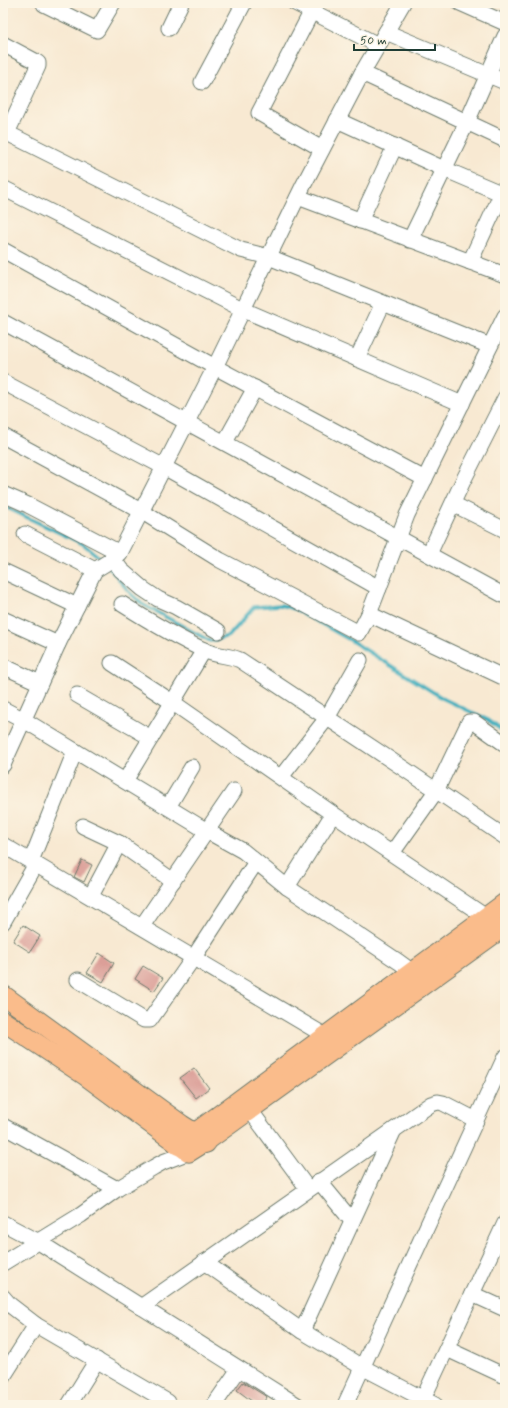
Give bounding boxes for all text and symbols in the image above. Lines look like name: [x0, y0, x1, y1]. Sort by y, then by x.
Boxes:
scale bar: [354, 26, 435, 52]
text: 50 m: [360, 33, 387, 49]

